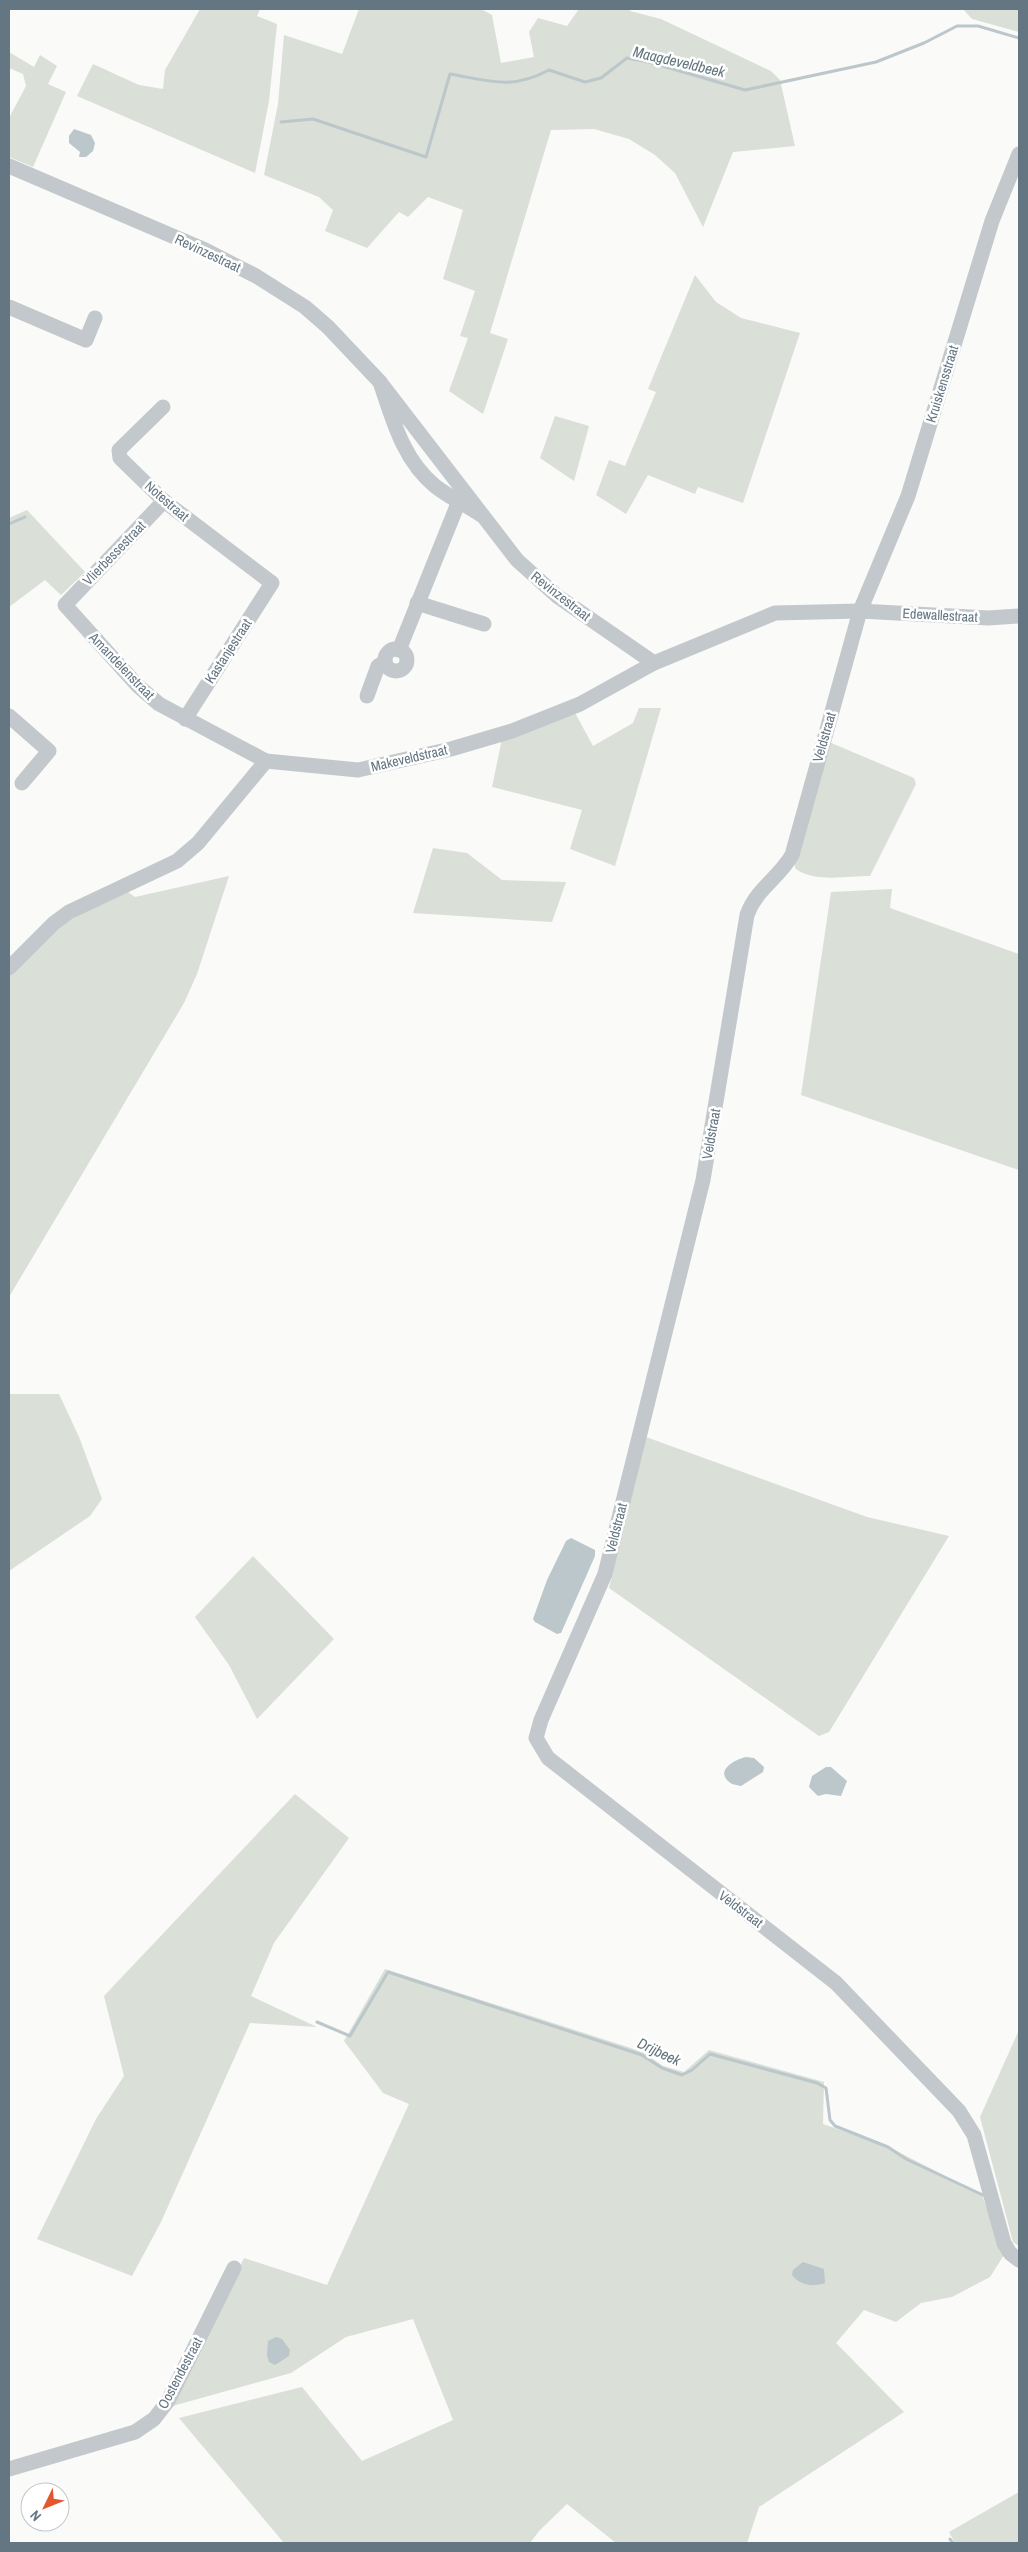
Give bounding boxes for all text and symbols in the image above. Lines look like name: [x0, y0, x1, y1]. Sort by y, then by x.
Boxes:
water label: Maagdeveldbeek: [631, 41, 728, 82]
street label: Revinzestraat: [172, 230, 244, 276]
street label: Kruiskensstraat: [922, 343, 962, 425]
street label: Notestraat: [141, 477, 193, 525]
street label: Vlierbessestraat: [79, 517, 149, 589]
street label: Revinzestraat: [528, 567, 594, 625]
street label: Edewallestraat: [902, 604, 978, 626]
street label: Kastanjestraat: [200, 615, 256, 687]
street label: Amandelenstraat: [85, 628, 159, 703]
street label: Veldstraat: [808, 710, 840, 764]
street label: Makeveldstraat: [369, 740, 449, 776]
street label: Veldstraat: [698, 1107, 724, 1161]
street label: Veldstraat: [601, 1501, 631, 1555]
street label: Veldstraat: [715, 1886, 767, 1932]
water label: Drijbeek: [634, 2032, 685, 2071]
street label: Oostendestraat: [154, 2334, 206, 2412]
north arrow: [20, 2482, 70, 2532]
text: N: [26, 2507, 45, 2525]

